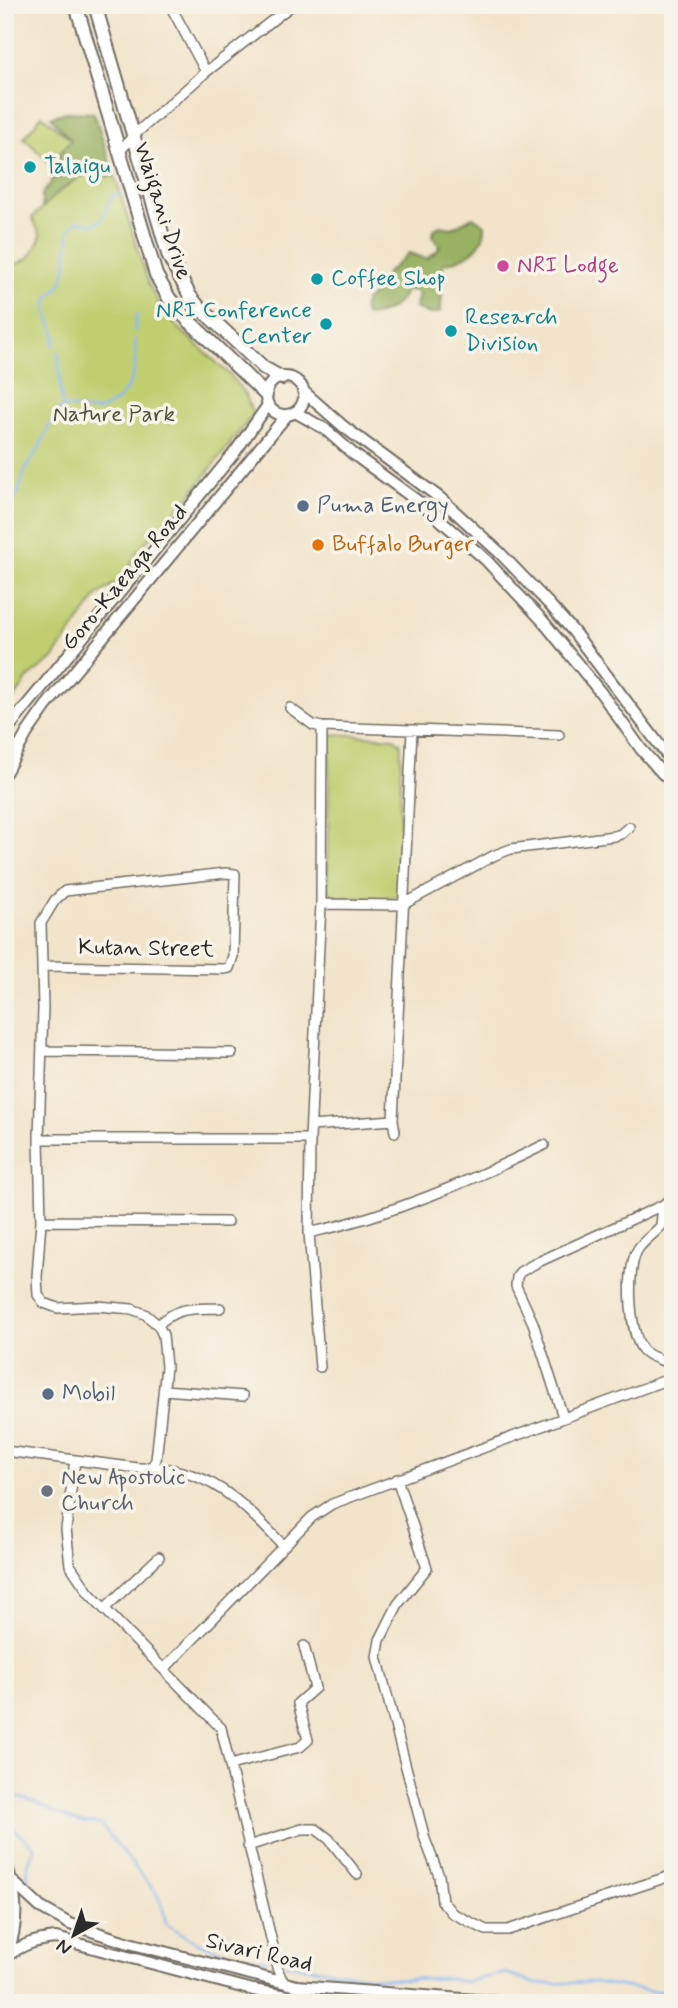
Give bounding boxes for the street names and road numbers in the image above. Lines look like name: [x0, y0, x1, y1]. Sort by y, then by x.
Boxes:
street label: Waigani Drive: [124, 138, 198, 284]
street label: Goro-Kaeaga Road: [55, 499, 195, 657]
street label: Kutan Street: [78, 933, 215, 965]
street label: Sivari Road: [203, 1926, 315, 1980]

